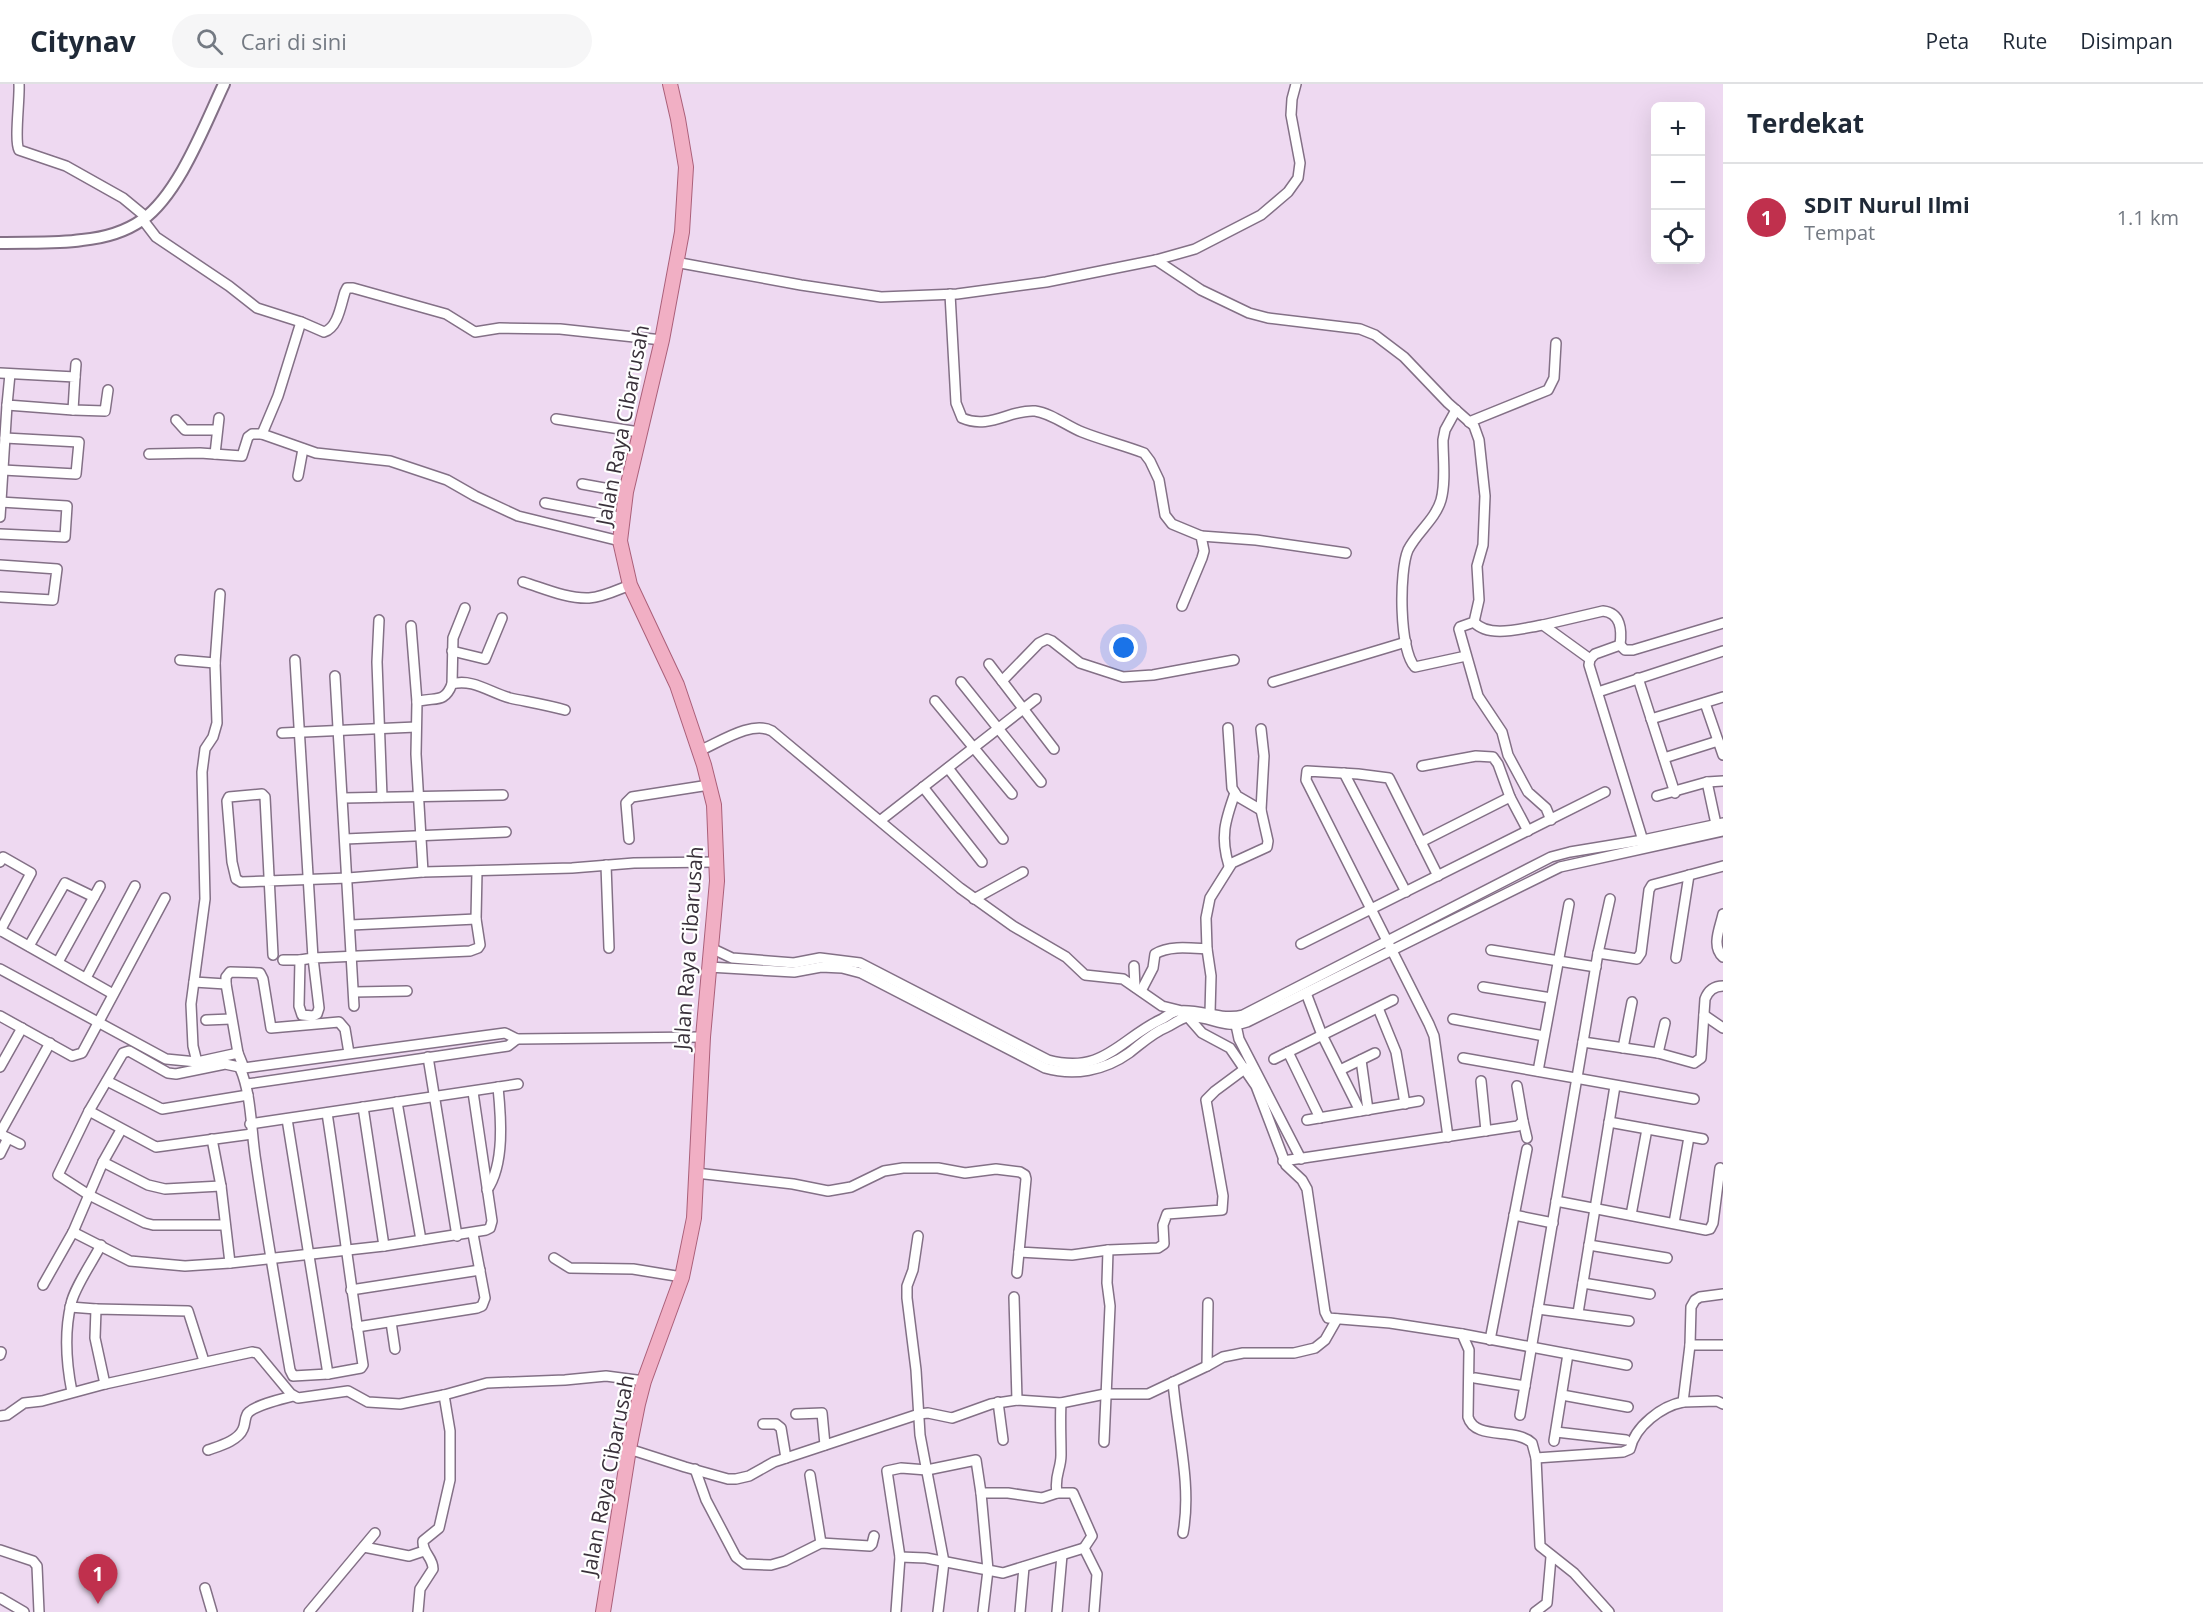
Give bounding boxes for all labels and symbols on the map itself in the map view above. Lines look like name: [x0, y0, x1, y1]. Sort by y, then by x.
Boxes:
street label: Jalan Raya Cibarusah: [588, 322, 655, 530]
your location: [1109, 633, 1138, 662]
street label: Jalan Raya Cibarusah: [667, 845, 709, 1053]
street label: Jalan Raya Cibarusah: [573, 1372, 640, 1580]
pin: 1: [78, 1554, 118, 1604]

